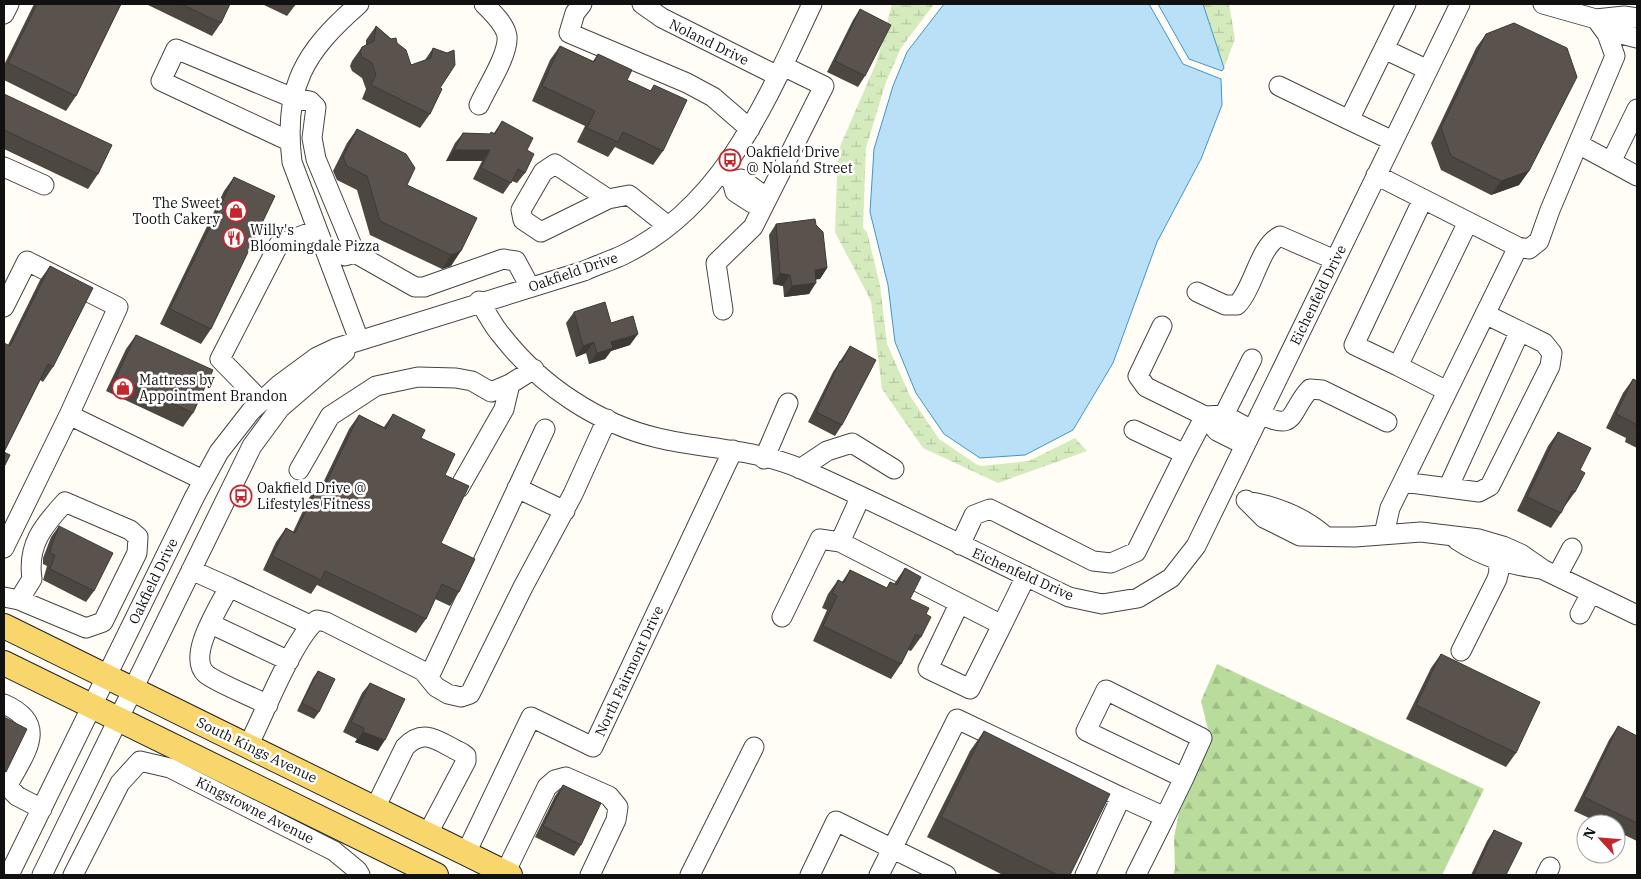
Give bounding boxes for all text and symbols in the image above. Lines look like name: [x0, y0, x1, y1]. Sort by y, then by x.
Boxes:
street label: Noland Drive: [666, 15, 752, 69]
place label: Oakfield Drive @ Noland Street: [746, 143, 853, 177]
bus stop icon: Oakfield Drive @ Noland Street: [718, 148, 742, 172]
place label: The Sweet Tooth Cakery: [132, 194, 221, 228]
shop icon: The Sweet Tooth Cakery: [224, 199, 248, 223]
place label: Willy's Bloomingdale Pizza: [250, 221, 380, 255]
restaurant icon: Willy's Bloomingdale Pizza: [222, 226, 246, 250]
street label: Eichenfeld Drive: [1286, 242, 1350, 348]
street label: Oakfield Drive: [526, 248, 620, 296]
place label: Mattress by Appointment Brandon: [139, 371, 288, 405]
shop icon: Mattress by Appointment Brandon: [111, 376, 135, 400]
place label: Oakfield Drive @ Lifestyles Fitness: [257, 479, 371, 513]
bus stop icon: Oakfield Drive @ Lifestyles Fitness: [229, 484, 253, 508]
street label: Oakfield Drive: [124, 535, 182, 627]
street label: Eichenfeld Drive: [969, 544, 1077, 604]
street label: North Fairmont Drive: [591, 603, 667, 739]
street label: South Kings Avenue: [194, 713, 320, 787]
street label: Kingstowne Avenue: [193, 772, 317, 848]
north arrow: [1576, 814, 1626, 864]
text: N: [1579, 824, 1600, 842]

